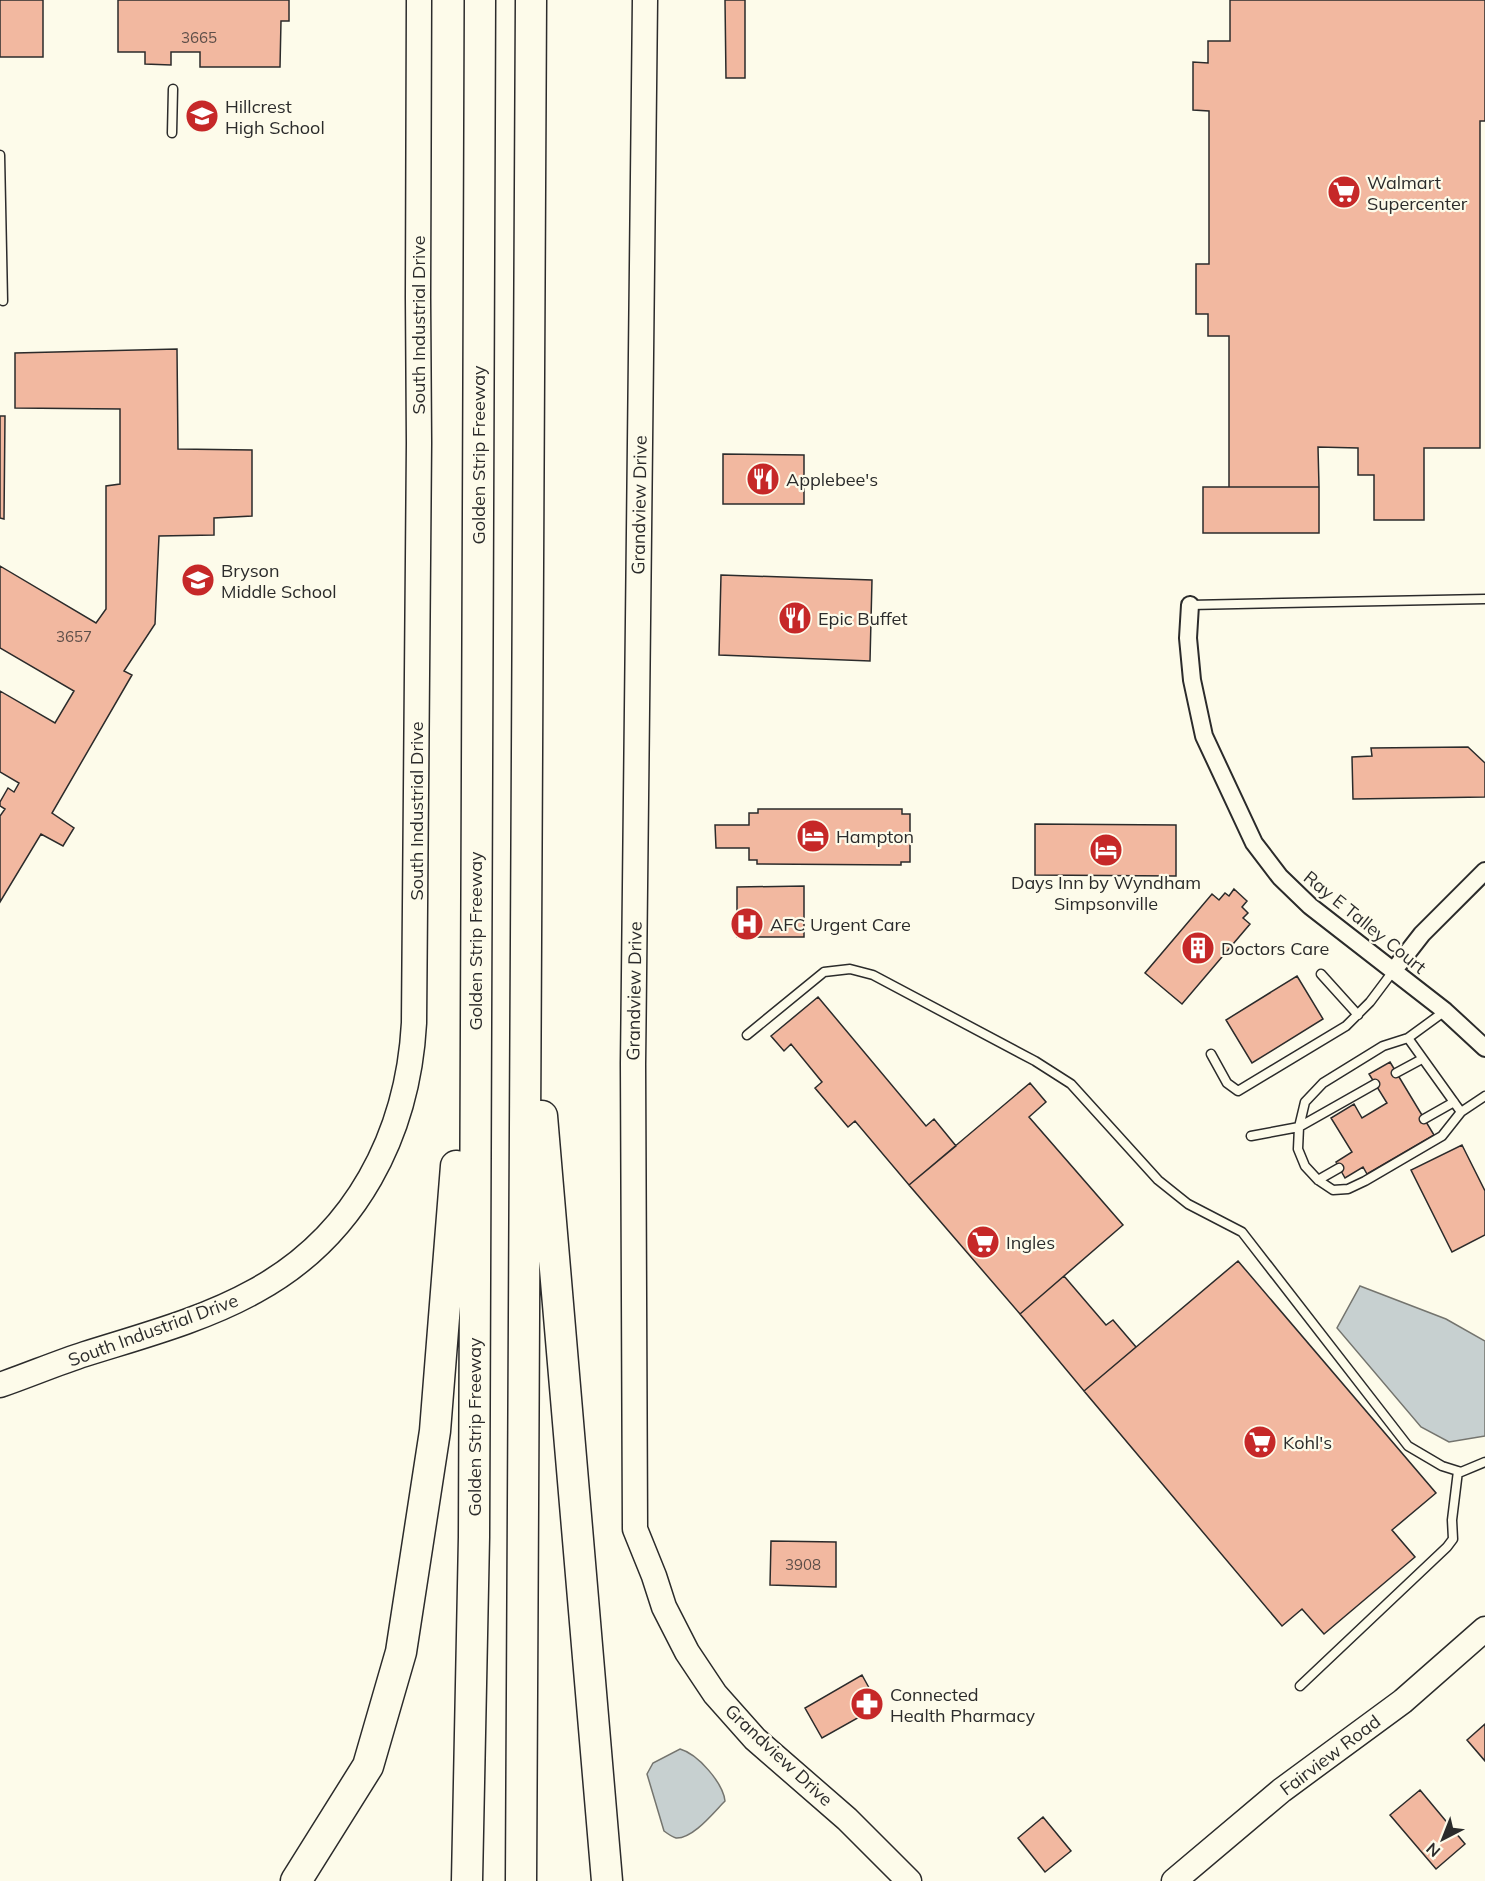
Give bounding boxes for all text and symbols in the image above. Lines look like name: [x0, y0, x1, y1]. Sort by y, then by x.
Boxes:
house number: 3665: [181, 28, 217, 47]
place label: Hillcrest High School: [225, 95, 325, 139]
school or university icon: Hillcrest High School: [184, 98, 220, 134]
place label: Walmart Supercenter: [1367, 171, 1468, 215]
supermarket icon: Walmart Supercenter: [1326, 174, 1362, 210]
street label: South Industrial Drive: [407, 235, 430, 415]
street label: Golden Strip Freeway: [467, 365, 490, 544]
street label: Grandview Drive: [626, 435, 652, 575]
restaurant icon: Applebee's: [745, 461, 781, 497]
place label: Applebee's: [786, 468, 878, 491]
place label: Bryson Middle School: [221, 559, 337, 603]
school or university icon: Bryson Middle School: [180, 562, 216, 598]
restaurant icon: Epic Buffet: [777, 600, 813, 636]
place label: Epic Buffet: [818, 607, 908, 630]
house number: 3657: [56, 627, 92, 646]
street label: South Industrial Drive: [405, 721, 428, 901]
hotel icon: Hampton: [795, 818, 831, 854]
place label: Hampton: [836, 825, 914, 848]
hotel icon: Days Inn by Wyndham Simpsonville: [1088, 832, 1124, 868]
street label: Golden Strip Freeway: [464, 851, 487, 1030]
street label: Ray E Talley Court: [1299, 866, 1431, 978]
place label: Days Inn by Wyndham Simpsonville: [1011, 871, 1201, 915]
hospital icon: AFC Urgent Care: [729, 906, 765, 942]
place label: AFC Urgent Care: [770, 913, 911, 936]
street label: Grandview Drive: [621, 921, 647, 1061]
building icon: Doctors Care: [1180, 930, 1216, 966]
place label: Doctors Care: [1221, 937, 1329, 960]
supermarket icon: Ingles: [965, 1224, 1001, 1260]
place label: Ingles: [1006, 1231, 1055, 1254]
street label: South Industrial Drive: [65, 1289, 241, 1371]
street label: Golden Strip Freeway: [463, 1337, 486, 1516]
supermarket icon: Kohl's: [1242, 1424, 1278, 1460]
place label: Kohl's: [1283, 1431, 1332, 1454]
house number: 3908: [785, 1555, 821, 1574]
place label: Connected Health Pharmacy: [890, 1683, 1035, 1727]
pharmacy icon: Connected Health Pharmacy: [849, 1686, 885, 1722]
street label: Grandview Drive: [720, 1699, 838, 1811]
street label: Fairview Road: [1275, 1710, 1385, 1800]
north arrow: [1413, 1809, 1473, 1869]
text: N: [1422, 1839, 1444, 1862]

